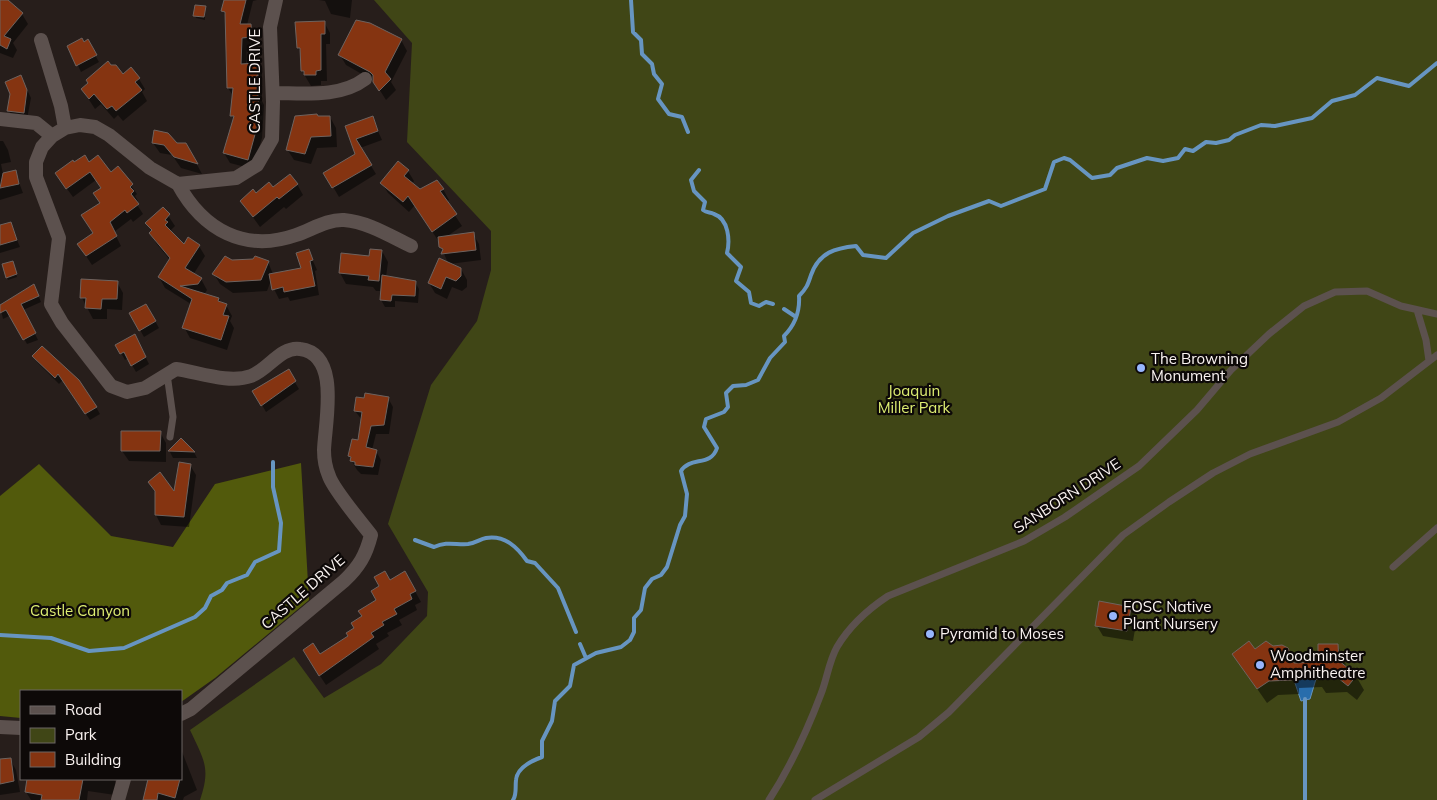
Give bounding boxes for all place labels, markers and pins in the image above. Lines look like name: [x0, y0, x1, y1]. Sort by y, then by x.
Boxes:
place label: The Browning Monument: [1151, 349, 1248, 385]
marker: The Browning Monument: [1135, 362, 1147, 374]
place label: FOSC Native Plant Nursery: [1123, 597, 1218, 633]
marker: FOSC Native Plant Nursery: [1107, 610, 1119, 622]
place label: Pyramid to Moses: [940, 624, 1064, 643]
marker: Pyramid to Moses: [924, 628, 936, 640]
place label: Woodminster Amphitheatre: [1270, 646, 1366, 682]
marker: Woodminster Amphitheatre: [1254, 659, 1266, 671]

